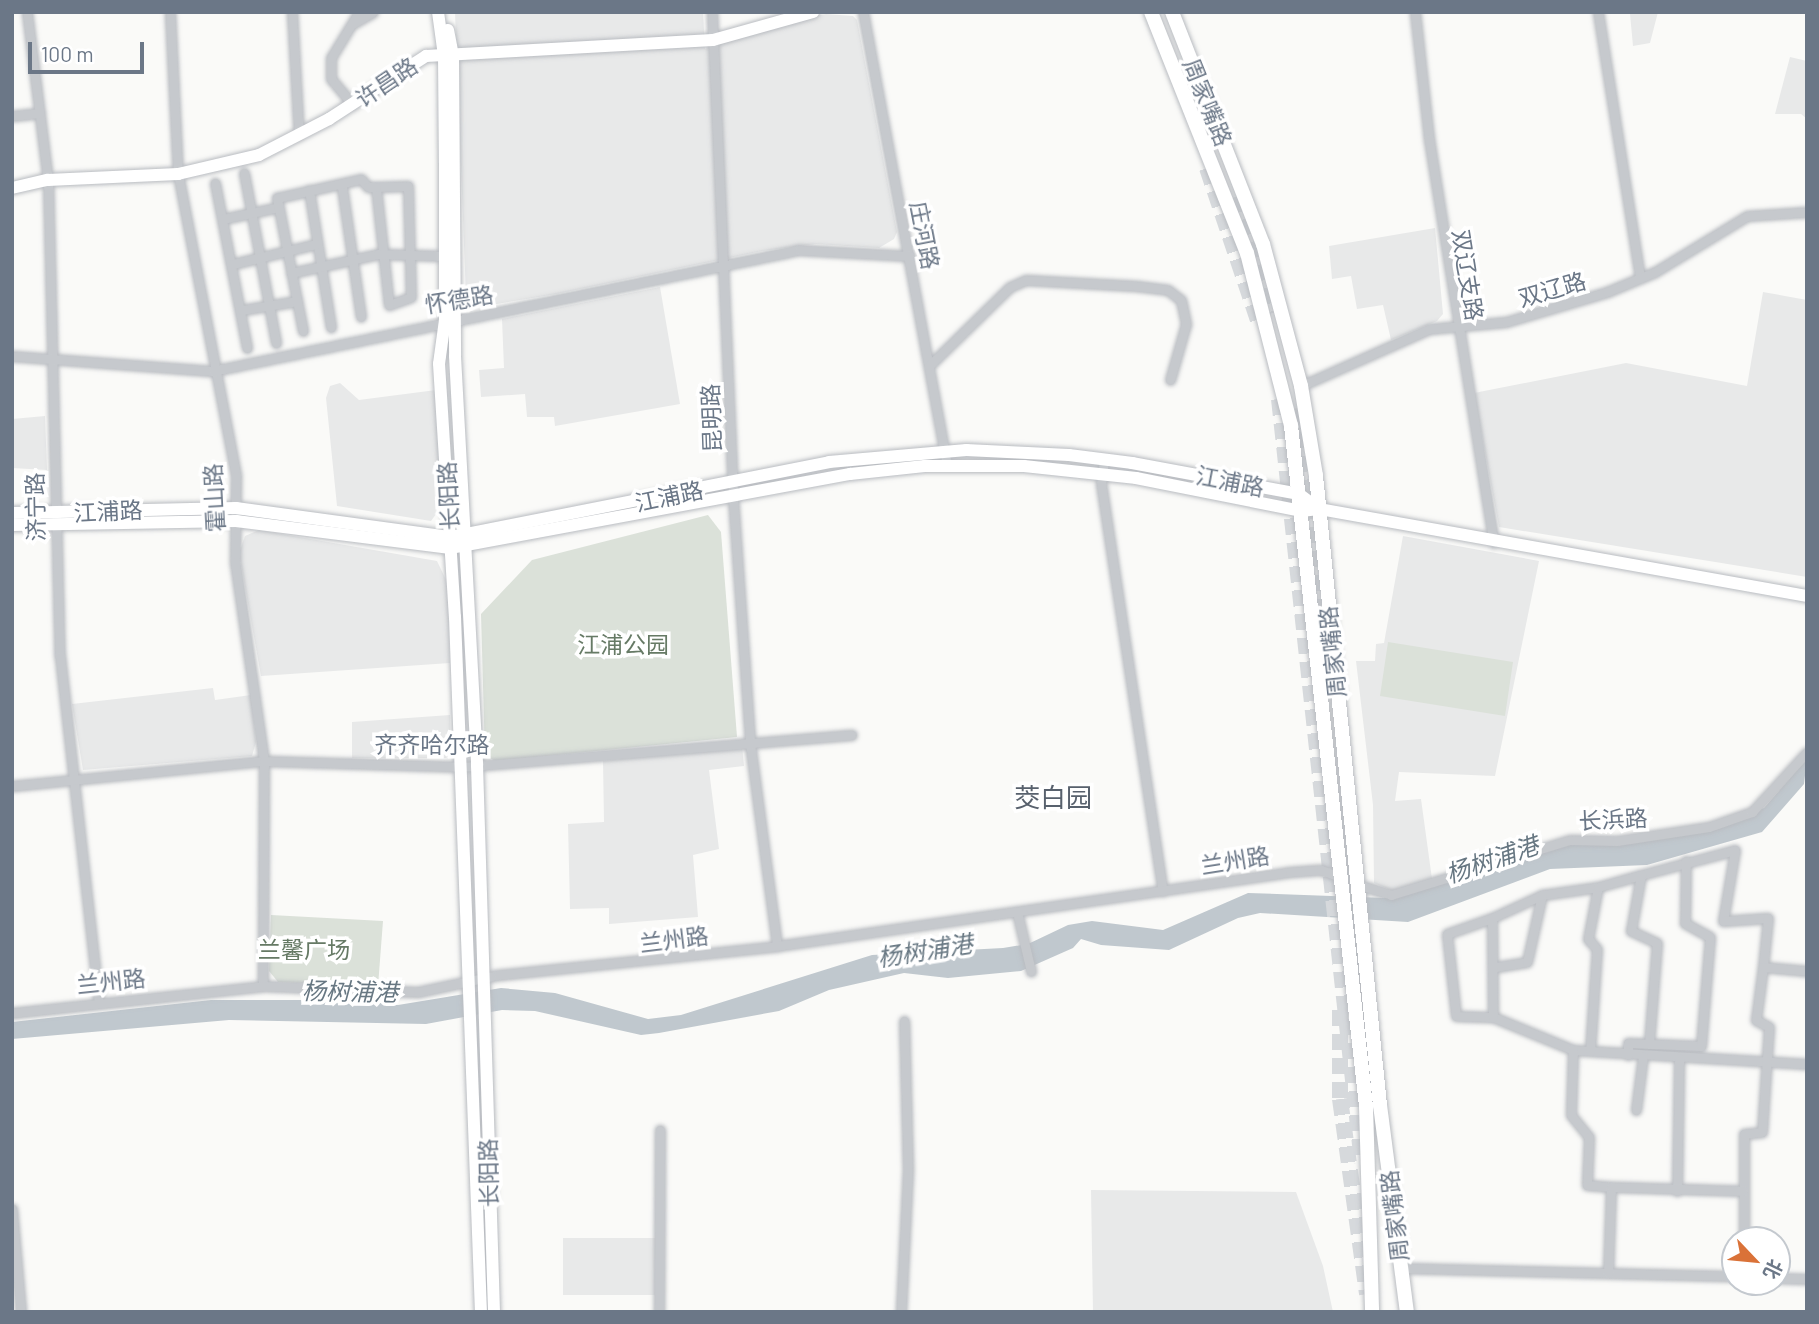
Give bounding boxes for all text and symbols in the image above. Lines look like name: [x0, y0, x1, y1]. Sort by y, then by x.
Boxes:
scale bar: [32, 28, 147, 72]
text: 100 m: [41, 41, 94, 66]
street label: 许昌路: [350, 51, 422, 113]
street label: 周家嘴路: [1178, 54, 1238, 150]
street label: 庄河路: [905, 199, 945, 271]
street label: 双辽支路: [1447, 227, 1489, 323]
street label: 双辽路: [1515, 266, 1589, 312]
street label: 怀德路: [423, 280, 495, 318]
street label: 昆明路: [696, 383, 726, 453]
street label: 长阳路: [432, 461, 464, 531]
street label: 江浦路: [1194, 461, 1266, 501]
street label: 霍山路: [198, 463, 230, 533]
street label: 济宁路: [21, 472, 49, 542]
street label: 江浦路: [632, 475, 706, 517]
street label: 江浦路: [73, 495, 143, 527]
street label: 周家嘴路: [1313, 605, 1351, 699]
park label: 江浦公园: [577, 630, 669, 658]
street label: 齐齐哈尔路: [375, 730, 489, 758]
district label: 茭白园: [1014, 781, 1092, 813]
street label: 长浜路: [1578, 803, 1648, 835]
water label: 杨树浦港: [1442, 830, 1542, 888]
street label: 兰州路: [1199, 841, 1271, 879]
street label: 兰州路: [638, 921, 710, 957]
water label: 杨树浦港: [875, 928, 975, 972]
park label: 兰馨广场: [258, 935, 350, 963]
street label: 兰州路: [75, 964, 147, 998]
water label: 杨树浦港: [302, 976, 398, 1006]
street label: 长阳路: [474, 1138, 502, 1208]
street label: 周家嘴路: [1375, 1169, 1413, 1263]
north arrow: [1721, 1226, 1791, 1296]
text: 北: [1759, 1256, 1788, 1283]

